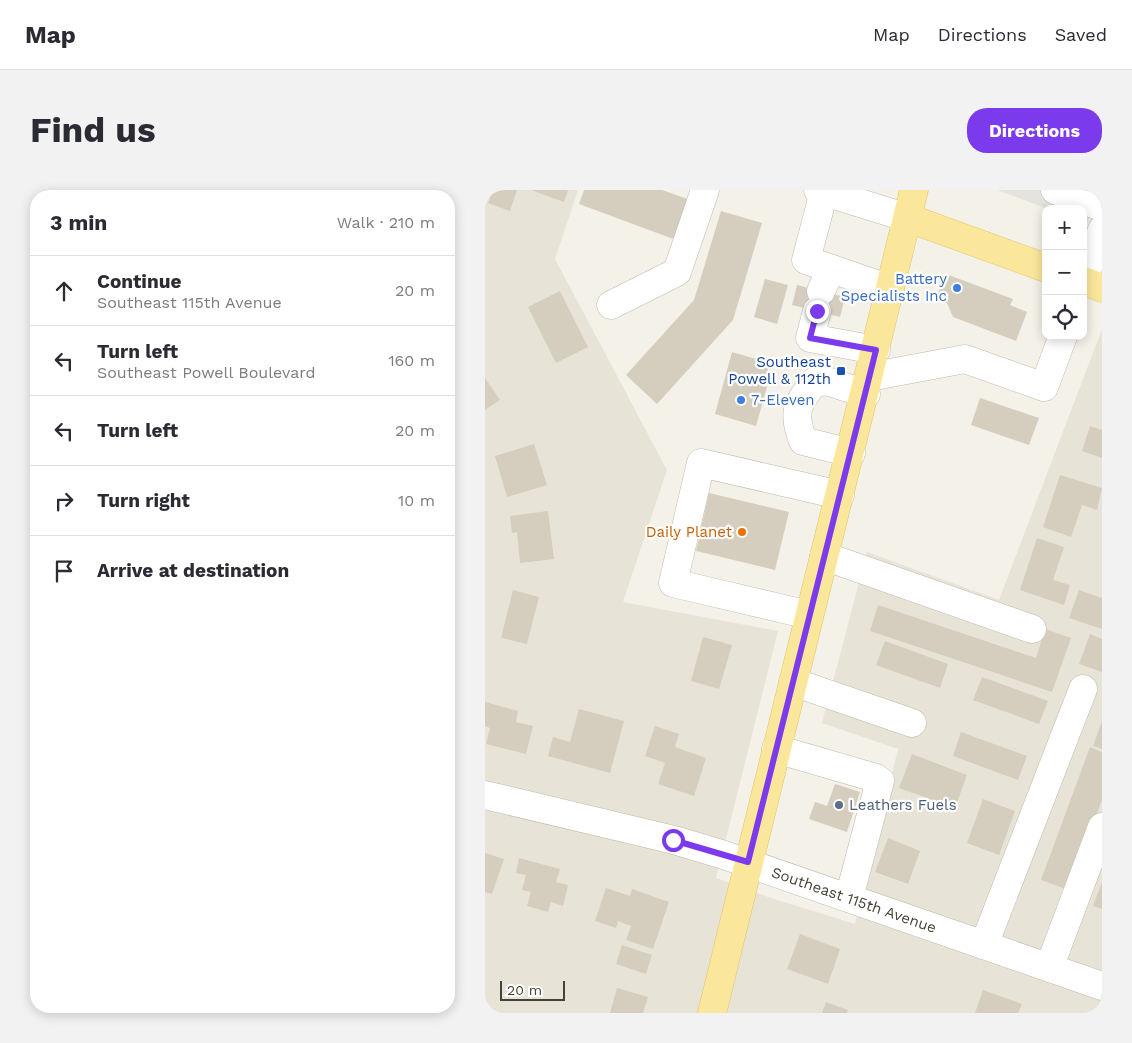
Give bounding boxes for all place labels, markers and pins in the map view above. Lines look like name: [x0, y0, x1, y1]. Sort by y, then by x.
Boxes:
place label: Battery Specialists Inc: [841, 270, 947, 305]
marker: Battery Specialists Inc: [951, 282, 963, 294]
place label: Southeast Powell & 112th: [728, 353, 832, 388]
marker: Southeast Powell & 112th: [835, 365, 847, 377]
place label: 7-Eleven: [751, 391, 815, 409]
marker: 7-Eleven: [735, 394, 747, 406]
place label: Daily Planet: [646, 523, 733, 541]
marker: Daily Planet: [736, 526, 748, 538]
place label: Leathers Fuels: [849, 796, 957, 814]
marker: Leathers Fuels: [833, 799, 845, 811]

